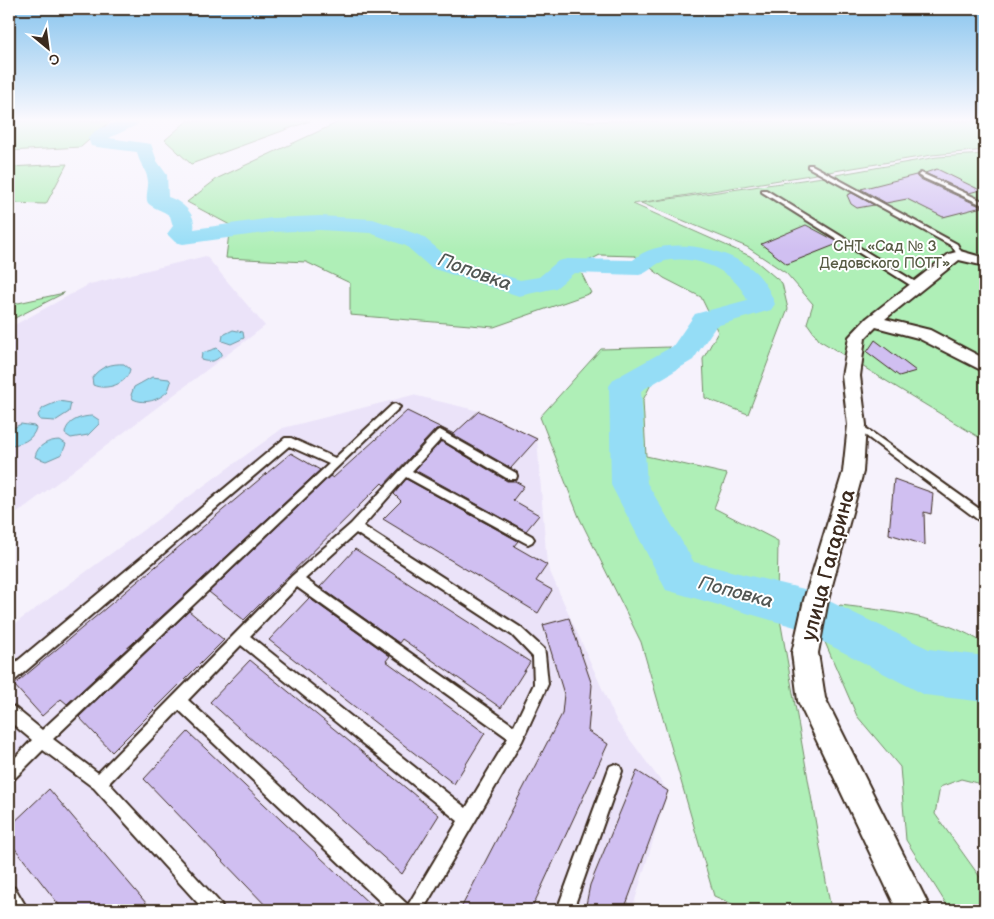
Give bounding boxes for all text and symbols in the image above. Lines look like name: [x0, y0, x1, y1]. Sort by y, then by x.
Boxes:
north arrow: [22, 22, 72, 72]
text: С: [45, 49, 62, 69]
park label: СНТ «Сад № 3 Дедовского ПОТТ»: [820, 237, 950, 273]
water label: Поповка: [435, 249, 514, 296]
street label: улица Гагарина: [796, 486, 861, 644]
water label: Поповка: [696, 571, 775, 613]

